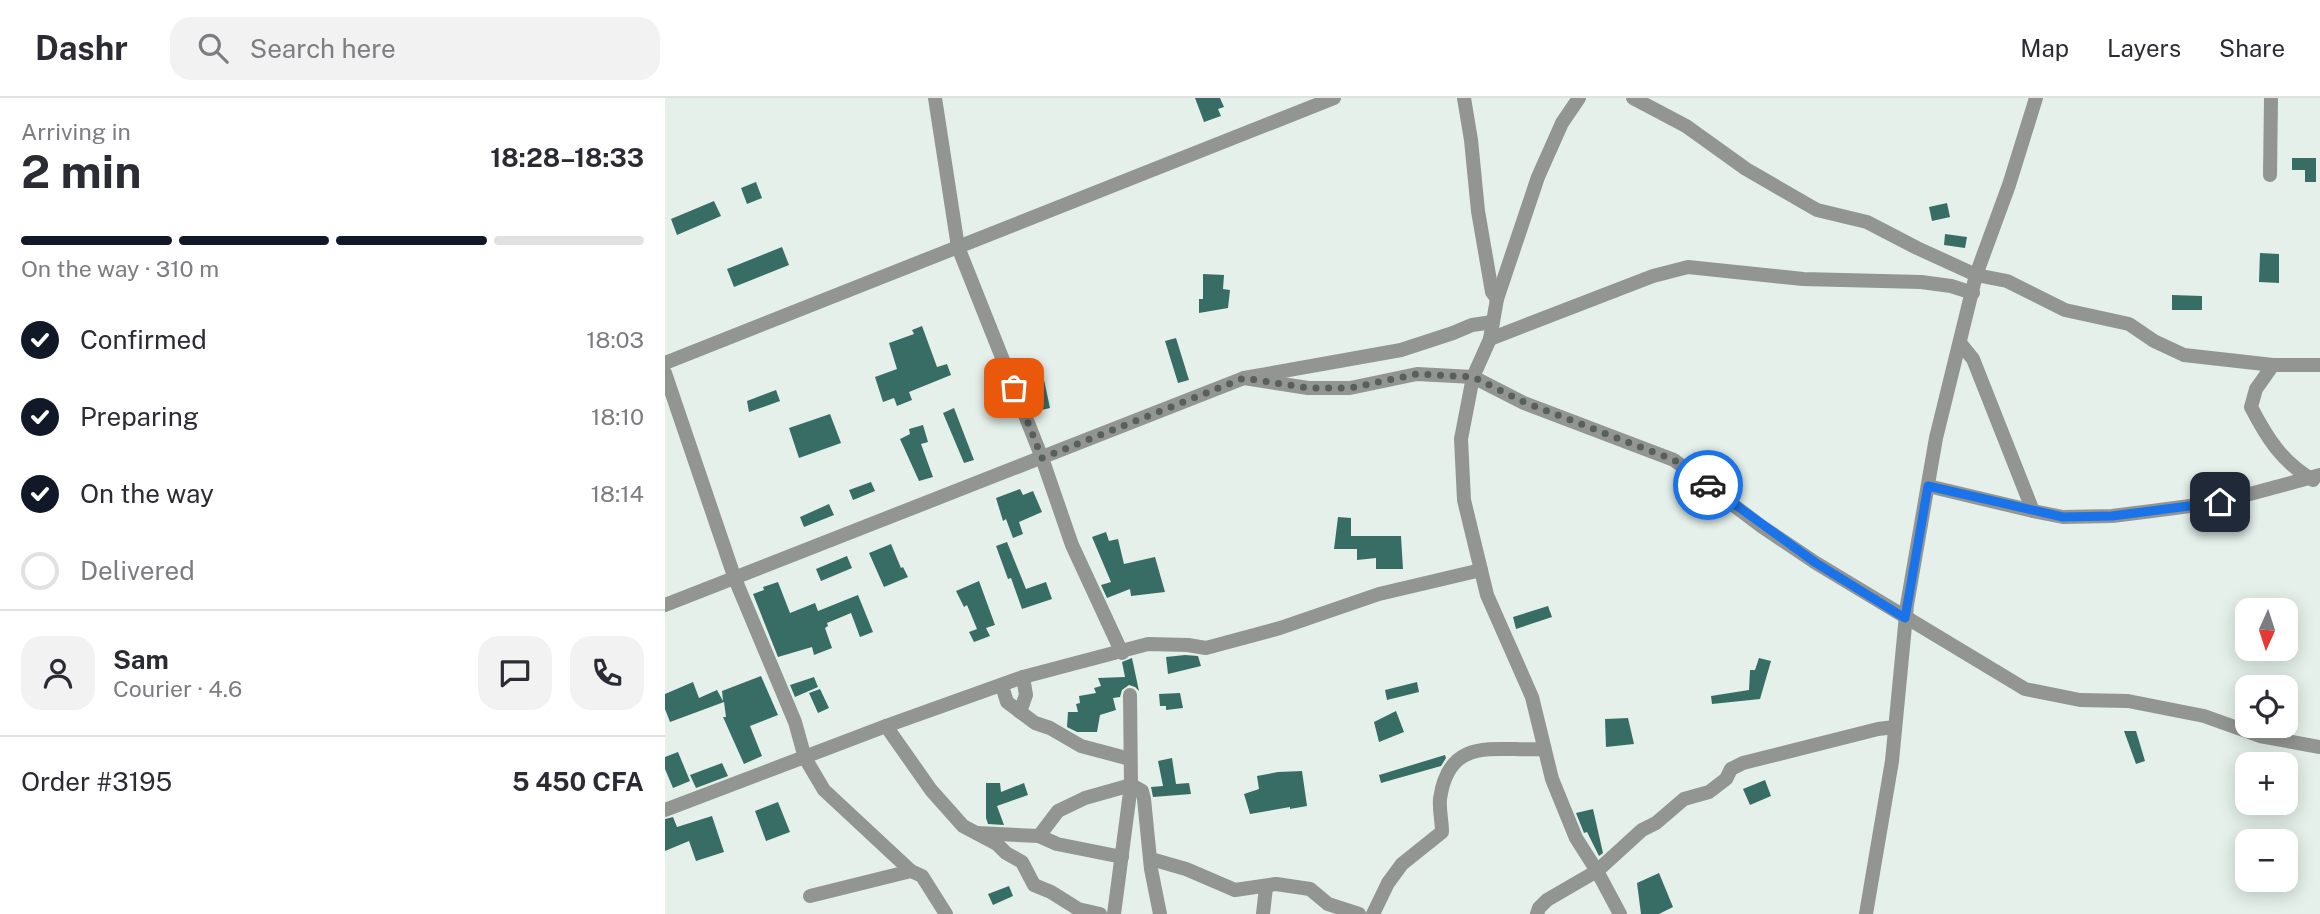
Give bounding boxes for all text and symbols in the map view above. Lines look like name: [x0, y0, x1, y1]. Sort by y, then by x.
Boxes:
search box: [170, 17, 660, 80]
text: Dashr: [35, 29, 128, 67]
icon: search: [194, 29, 232, 67]
text: Search here: [250, 33, 396, 64]
text: Map: [2020, 34, 2069, 62]
text: Layers: [2107, 34, 2181, 62]
text: Share: [2219, 34, 2285, 62]
text: Arriving in: [21, 118, 131, 145]
text: 18:28–18:33: [490, 142, 644, 173]
text: 2 min: [21, 144, 141, 198]
text: On the way · 310 m: [21, 255, 219, 282]
icon: check: [21, 321, 59, 359]
text: Confirmed: [80, 324, 207, 355]
text: 18:03: [586, 326, 644, 353]
pin: [984, 358, 1044, 418]
icon: bag: [995, 369, 1033, 407]
icon: check: [21, 398, 59, 436]
text: Preparing: [80, 401, 199, 432]
text: 18:10: [591, 403, 644, 430]
courier: [1673, 450, 1743, 520]
icon: car: [1689, 466, 1727, 504]
pin: [2190, 472, 2250, 532]
icon: check: [21, 475, 59, 513]
text: On the way: [80, 478, 214, 509]
text: 18:14: [591, 480, 644, 507]
icon: home: [2201, 483, 2239, 521]
text: Delivered: [80, 555, 195, 586]
north arrow: [2235, 598, 2298, 662]
map controls: [2235, 598, 2298, 892]
button: person: [21, 636, 95, 710]
button: chat: [478, 636, 552, 710]
button: phone: [570, 636, 644, 710]
text: Sam: [113, 644, 169, 675]
text: Courier · 4.6: [113, 675, 242, 702]
button: locate: [2235, 675, 2298, 738]
button: +: [2235, 752, 2298, 815]
text: Order #3195: [21, 766, 172, 797]
text: 5 450 CFA: [512, 766, 644, 797]
button: −: [2235, 829, 2298, 892]

